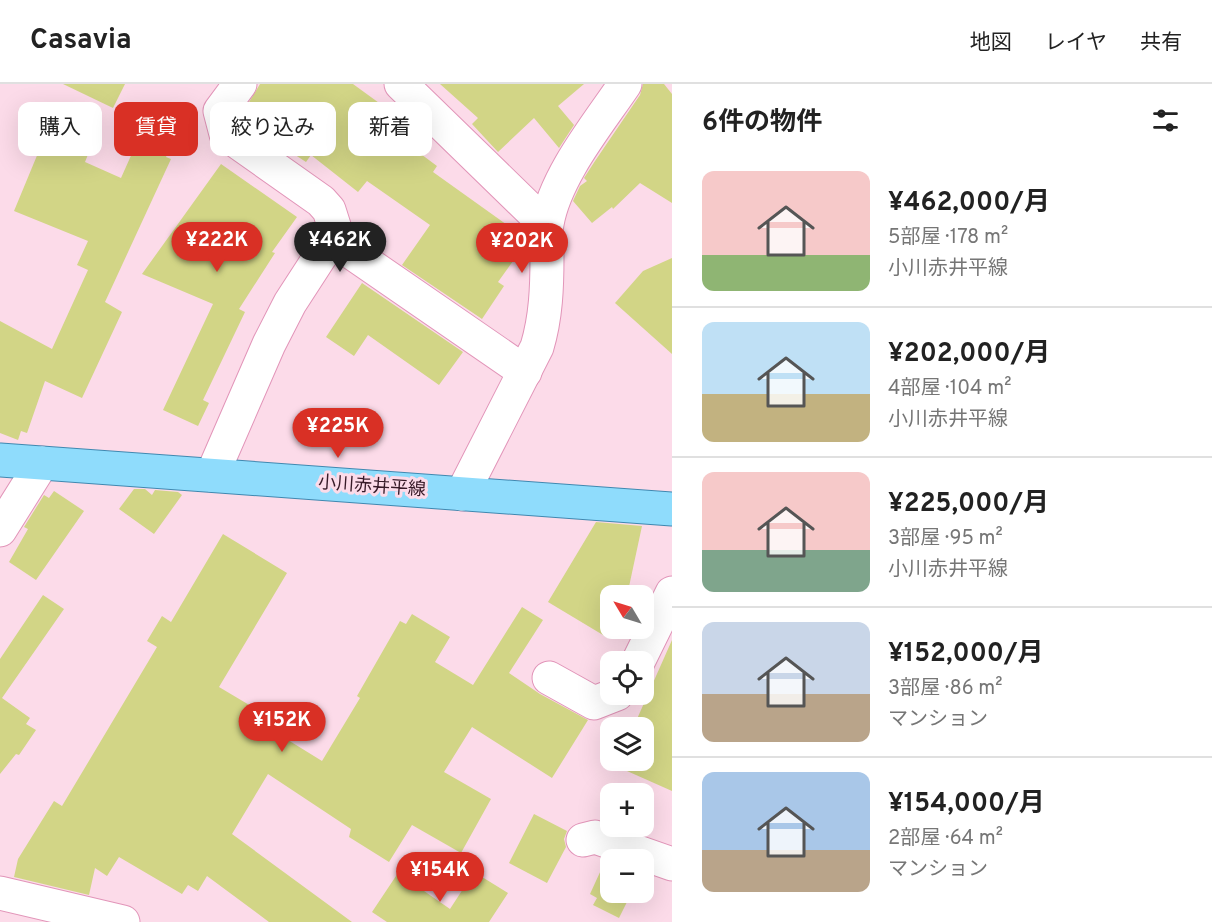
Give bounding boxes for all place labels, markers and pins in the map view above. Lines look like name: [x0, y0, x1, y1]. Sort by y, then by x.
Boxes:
pin: ¥222K: [175, 222, 259, 273]
pin: ¥462K: [298, 222, 382, 273]
pin: ¥202K: [480, 223, 564, 274]
pin: ¥225K: [296, 408, 380, 459]
pin: ¥152K: [240, 702, 324, 753]
pin: ¥154K: [398, 852, 482, 903]

